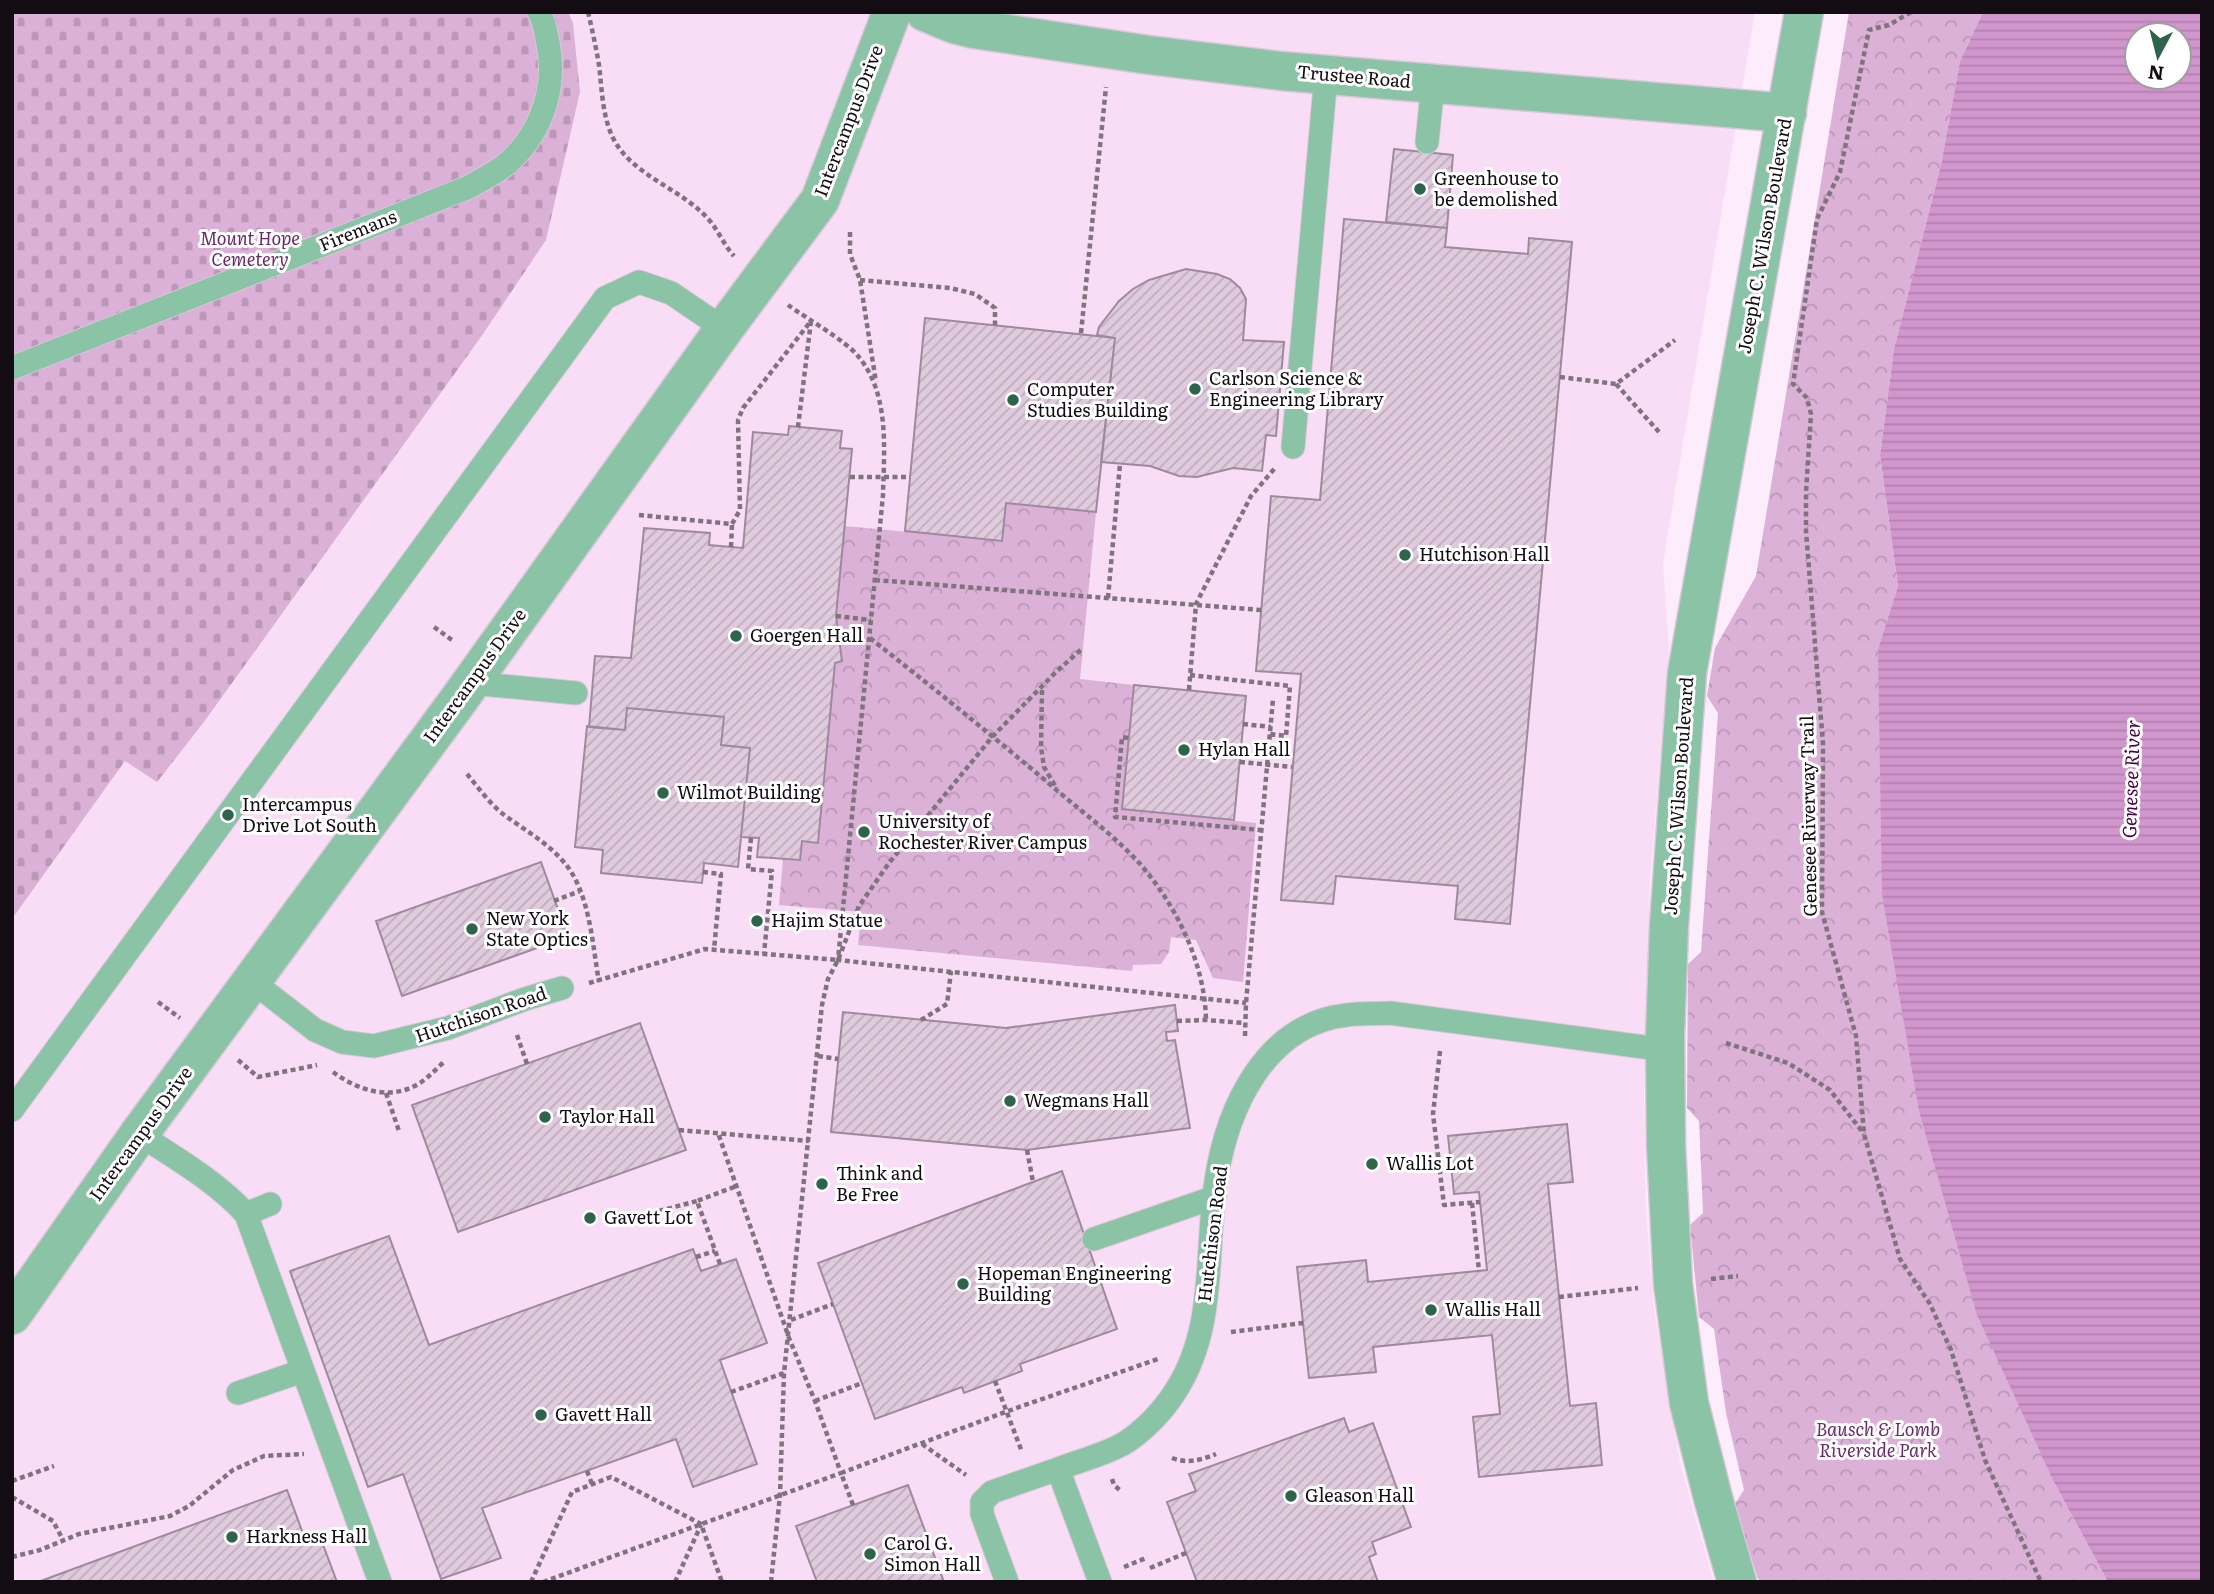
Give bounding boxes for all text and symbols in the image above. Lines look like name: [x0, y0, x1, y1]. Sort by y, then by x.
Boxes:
north arrow: [2123, 21, 2193, 91]
street label: Intercampus Drive: [806, 41, 889, 200]
street label: Trustee Road: [1296, 57, 1412, 94]
text: N: [2146, 59, 2165, 89]
street label: Joseph C. Wilson Boulevard: [1730, 116, 1798, 356]
place label: Greenhouse to be demolished: [1434, 164, 1559, 212]
marker: Greenhouse to be demolished: [1412, 181, 1428, 197]
street label: Firemans: [315, 202, 400, 257]
park label: Mount Hope Cemetery: [200, 224, 300, 272]
place label: Carlson Science & Engineering Library: [1209, 364, 1384, 412]
place label: Computer Studies Building: [1027, 375, 1169, 423]
marker: Carlson Science & Engineering Library: [1187, 381, 1203, 397]
marker: Computer Studies Building: [1005, 392, 1021, 408]
place label: Hutchison Hall: [1419, 540, 1549, 567]
marker: Hutchison Hall: [1397, 547, 1413, 563]
street label: Intercampus Drive: [416, 602, 532, 748]
place label: Goergen Hall: [750, 621, 863, 648]
marker: Goergen Hall: [728, 628, 744, 644]
street label: Joseph C. Wilson Boulevard: [1656, 676, 1699, 916]
street label: Genesee Riverway Trail: [1792, 715, 1823, 917]
water label: Genesee River: [2114, 719, 2146, 839]
place label: Hylan Hall: [1198, 735, 1290, 762]
marker: Hylan Hall: [1176, 742, 1192, 758]
place label: Wilmot Building: [677, 778, 822, 805]
marker: Wilmot Building: [655, 785, 671, 801]
place label: Intercampus Drive Lot South: [242, 790, 377, 838]
marker: Intercampus Drive Lot South: [220, 807, 236, 823]
place label: University of Rochester River Campus: [878, 807, 1087, 855]
marker: University of Rochester River Campus: [856, 824, 872, 840]
place label: New York State Optics: [486, 904, 588, 952]
place label: Hajim Statue: [771, 906, 883, 933]
marker: Hajim Statue: [749, 913, 765, 929]
marker: New York State Optics: [464, 921, 480, 937]
street label: Hutchison Road: [411, 978, 550, 1049]
street label: Intercampus Drive: [82, 1060, 198, 1206]
place label: Wegmans Hall: [1024, 1086, 1149, 1113]
marker: Wegmans Hall: [1002, 1093, 1018, 1109]
place label: Taylor Hall: [559, 1102, 655, 1129]
marker: Taylor Hall: [537, 1109, 553, 1125]
place label: Wallis Lot: [1386, 1149, 1475, 1176]
marker: Wallis Lot: [1364, 1156, 1380, 1172]
place label: Think and Be Free: [836, 1159, 923, 1207]
street label: Hutchison Road: [1190, 1164, 1233, 1304]
marker: Think and Be Free: [814, 1176, 830, 1192]
place label: Gavett Lot: [604, 1203, 694, 1230]
marker: Gavett Lot: [582, 1210, 598, 1226]
place label: Hopeman Engineering Building: [977, 1259, 1172, 1307]
marker: Hopeman Engineering Building: [955, 1276, 971, 1292]
place label: Wallis Hall: [1445, 1295, 1541, 1322]
marker: Wallis Hall: [1423, 1302, 1439, 1318]
place label: Gavett Hall: [555, 1400, 652, 1427]
marker: Gavett Hall: [533, 1407, 549, 1423]
park label: Bausch & Lomb Riverside Park: [1816, 1415, 1940, 1463]
place label: Gleason Hall: [1305, 1481, 1414, 1508]
marker: Gleason Hall: [1283, 1488, 1299, 1504]
place label: Harkness Hall: [246, 1522, 367, 1549]
marker: Harkness Hall: [224, 1529, 240, 1545]
place label: Carol G. Simon Hall: [884, 1529, 981, 1577]
marker: Carol G. Simon Hall: [862, 1546, 878, 1562]

